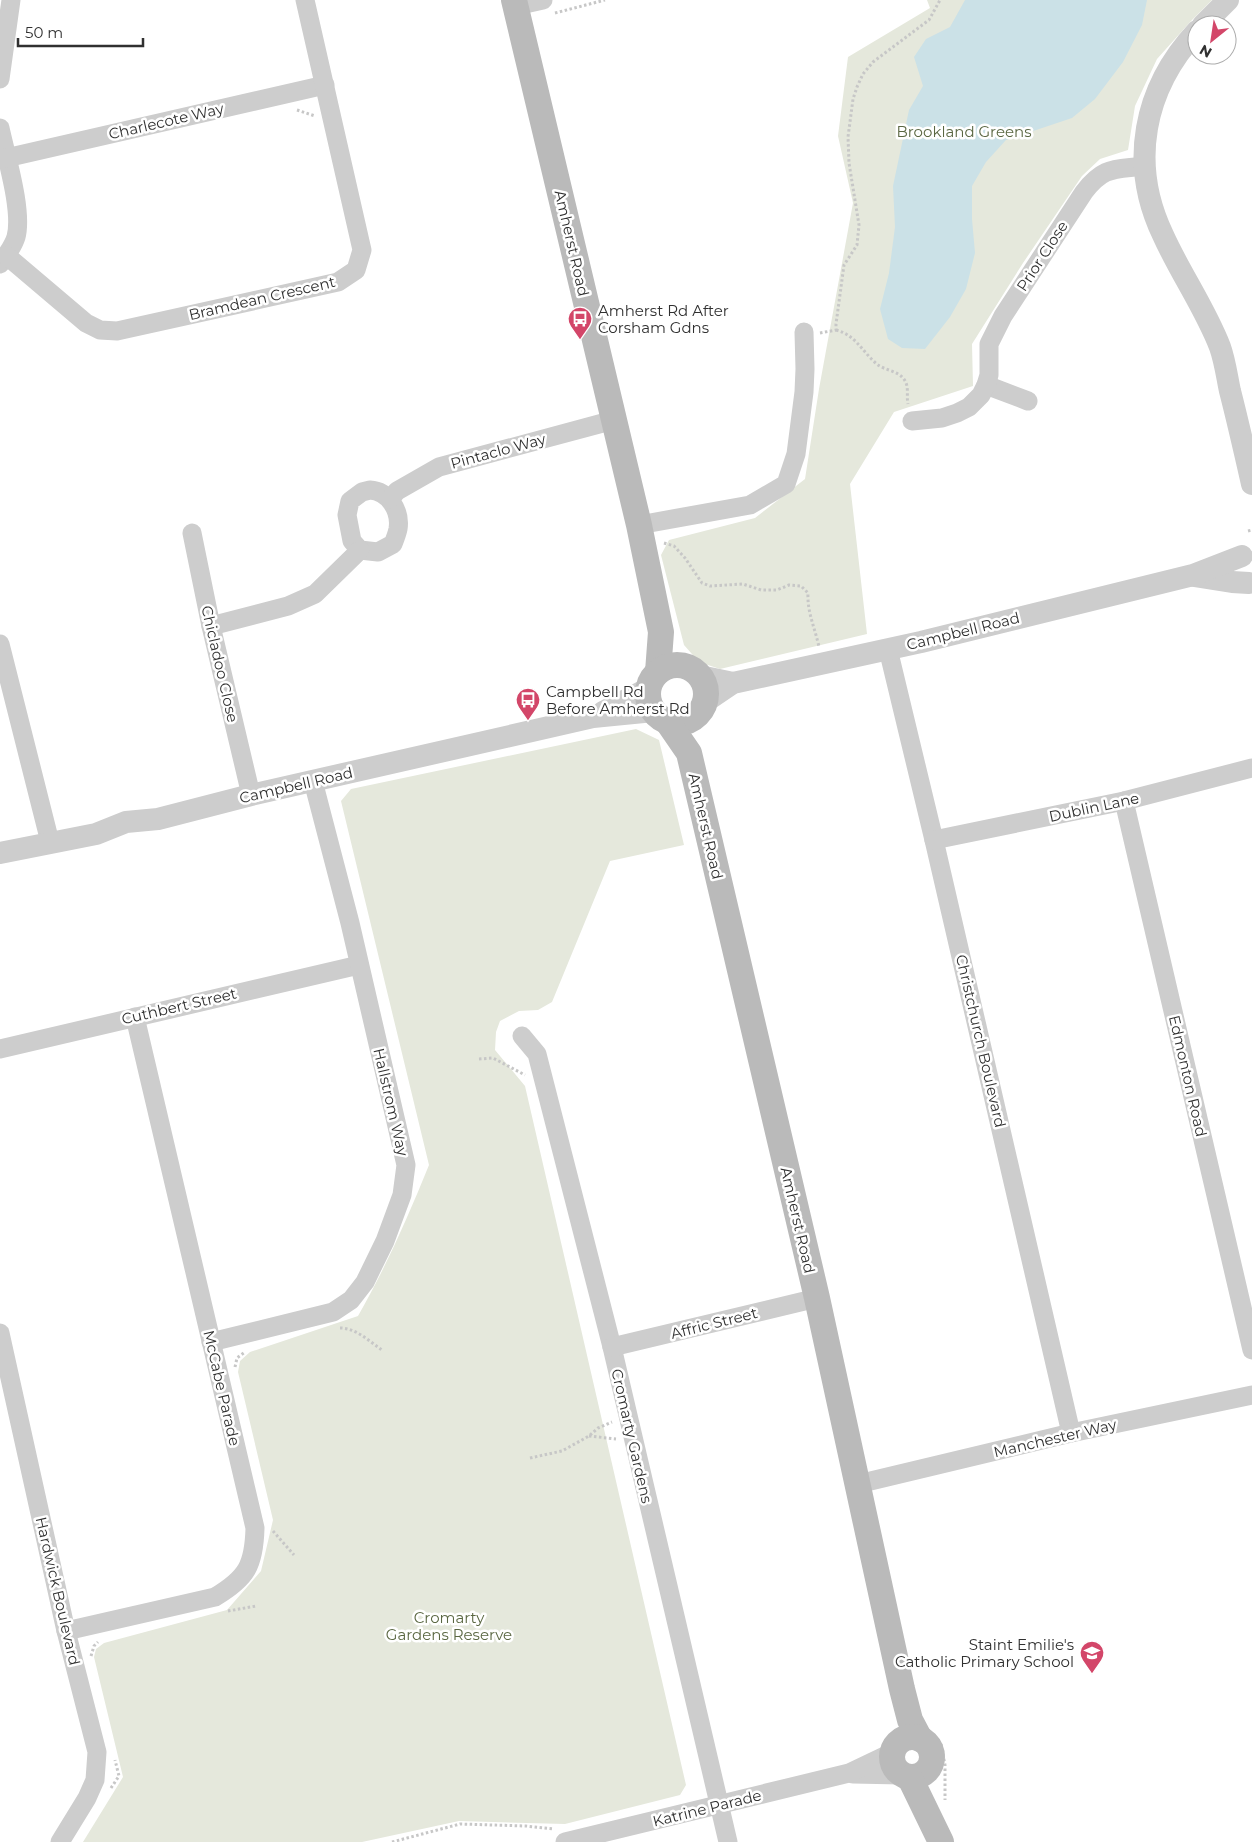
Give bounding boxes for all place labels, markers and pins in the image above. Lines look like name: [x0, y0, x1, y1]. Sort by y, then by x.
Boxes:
place label: Amherst Rd After Corsham Gdns: [598, 301, 729, 337]
bus stop icon: Amherst Rd After Corsham Gdns: [567, 306, 593, 340]
place label: Campbell Rd Before Amherst Rd: [546, 682, 690, 718]
bus stop icon: Campbell Rd Before Amherst Rd: [515, 687, 541, 721]
place label: Staint Emilie's Catholic Primary School: [895, 1635, 1074, 1671]
school or university icon: Staint Emilie's Catholic Primary School: [1079, 1640, 1105, 1674]

